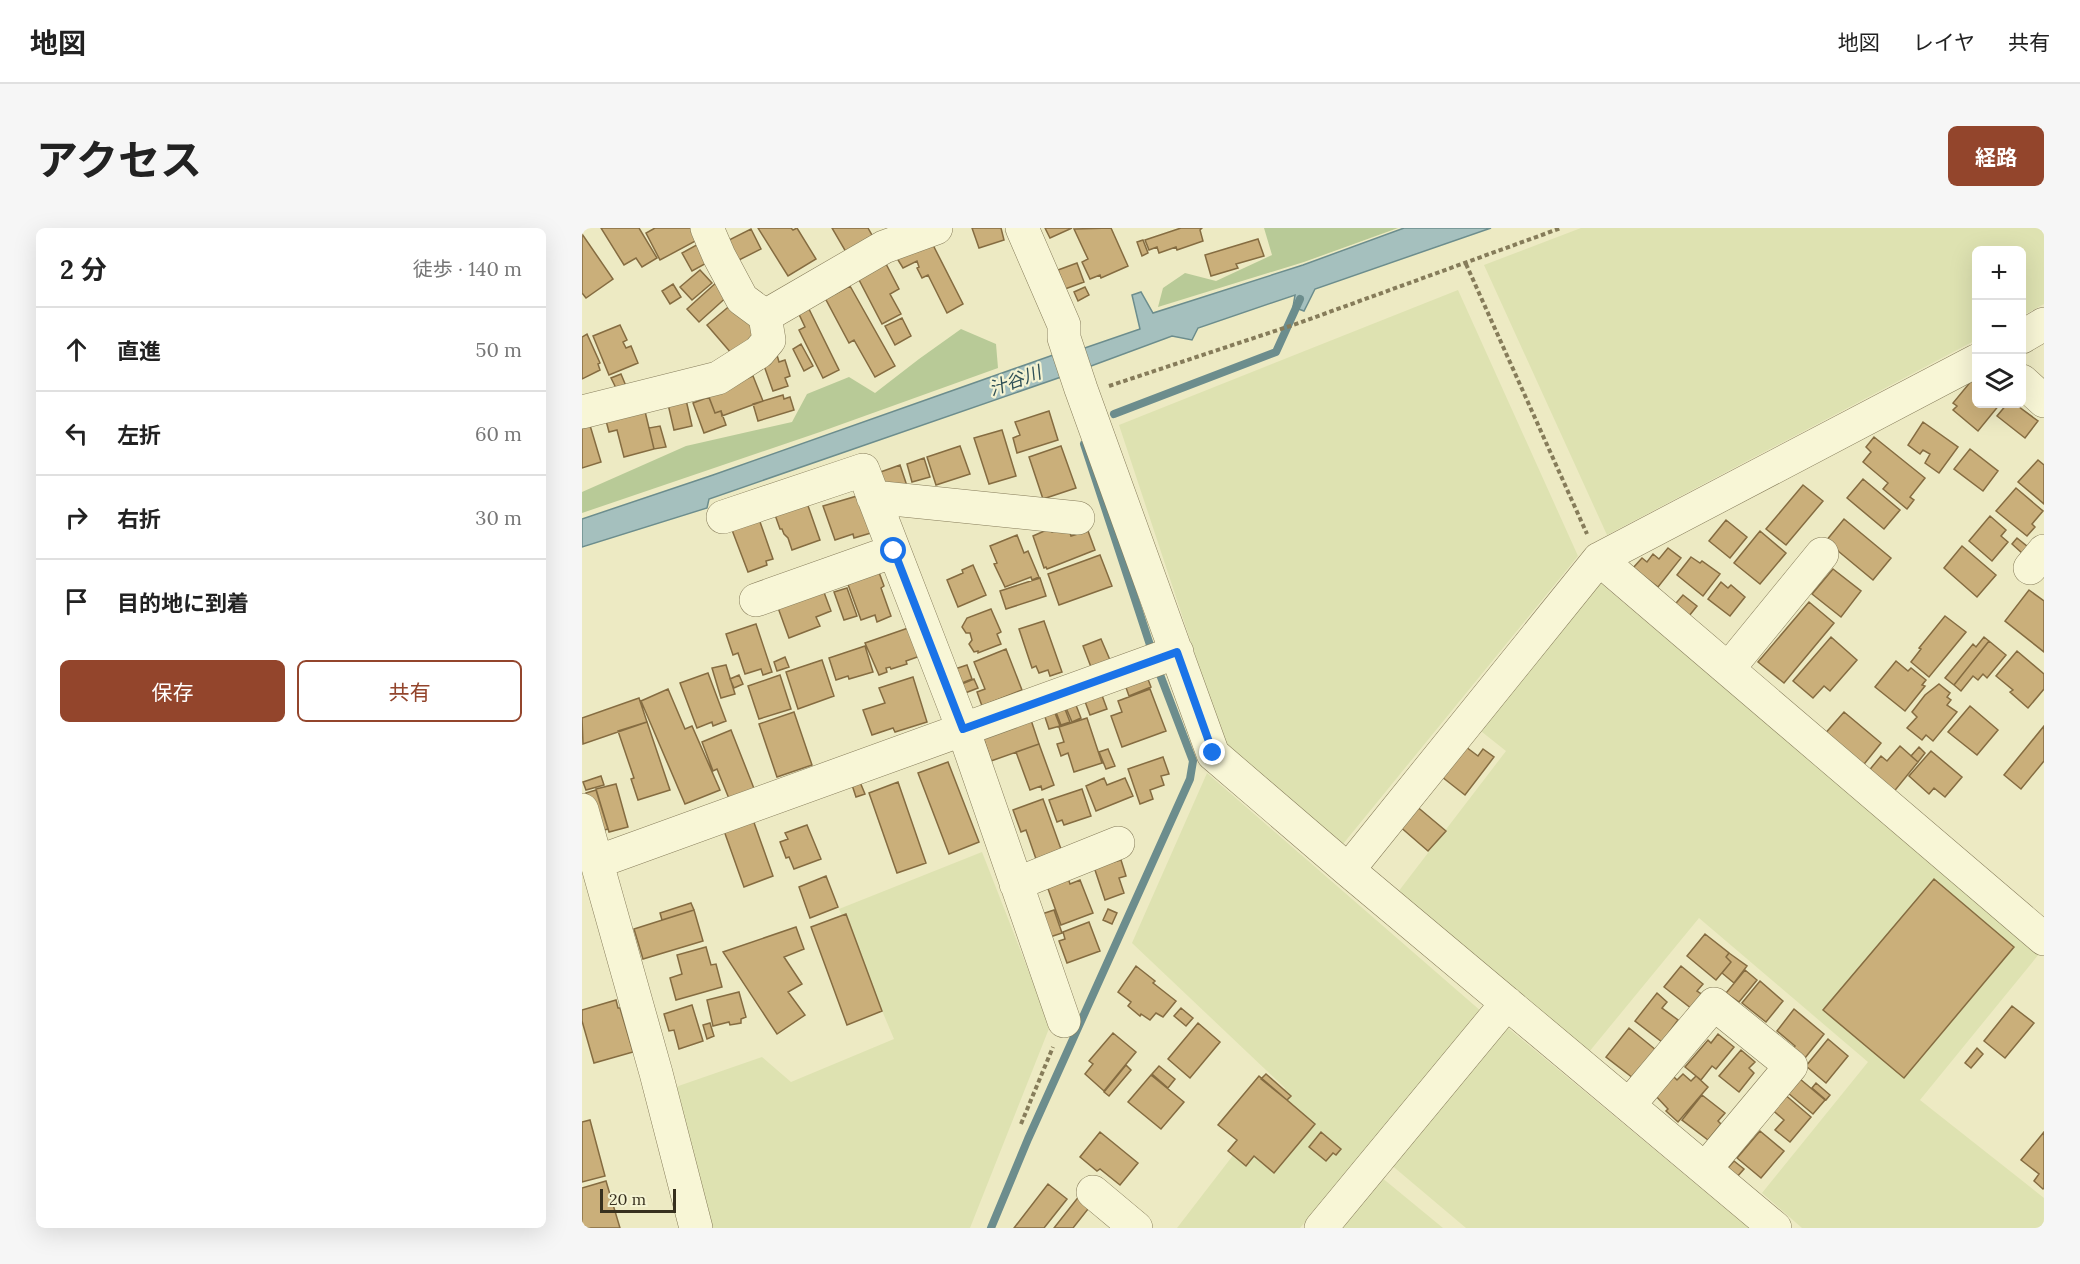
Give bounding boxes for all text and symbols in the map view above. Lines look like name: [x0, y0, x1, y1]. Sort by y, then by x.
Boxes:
text: 地図: [30, 25, 86, 61]
text: 地図: [1838, 29, 1880, 56]
text: レイヤ: [1913, 29, 1975, 56]
text: 共有: [2008, 29, 2050, 56]
button: 経路: [1948, 126, 2044, 186]
text: アクセス: [36, 133, 202, 187]
map controls: [1972, 246, 2026, 408]
button: +: [1972, 246, 2026, 300]
text: 2 分: [60, 253, 107, 286]
text: 徒歩 · 140 m: [413, 256, 522, 281]
button: −: [1972, 300, 2026, 354]
icon: ahead: [60, 333, 93, 366]
text: 直進: [117, 337, 161, 365]
text: 50 m: [476, 337, 522, 362]
button: layers: [1972, 354, 2026, 408]
water label: 汁谷川: [986, 360, 1046, 401]
icon: left: [60, 417, 93, 450]
text: 左折: [117, 421, 161, 449]
text: 60 m: [475, 421, 522, 446]
icon: right: [60, 501, 93, 534]
text: 右折: [117, 505, 161, 533]
text: 30 m: [475, 505, 522, 530]
route start: [880, 537, 906, 563]
icon: arrive: [60, 585, 93, 618]
text: 目的地に到着: [117, 589, 249, 617]
button: 保存: [60, 660, 285, 722]
button: 共有: [297, 660, 522, 722]
route end: [1199, 739, 1225, 765]
scale bar: [600, 1186, 676, 1214]
text: 20 m: [609, 1189, 646, 1209]

